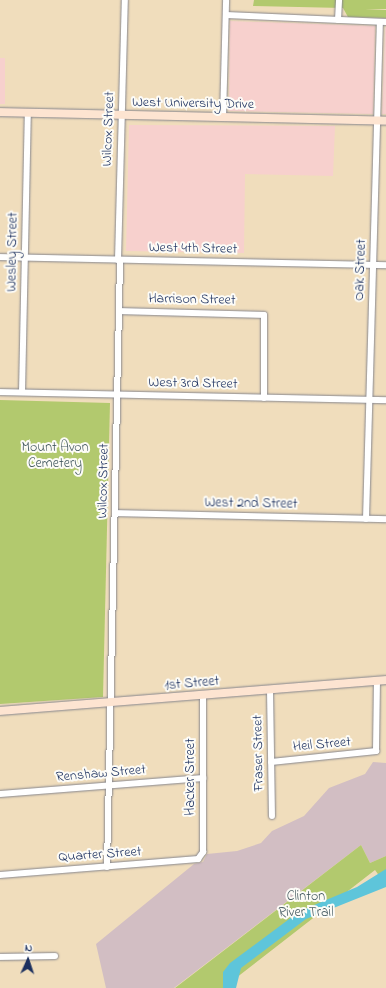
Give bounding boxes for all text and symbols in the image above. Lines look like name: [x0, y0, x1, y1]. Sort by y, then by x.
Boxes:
street label: Wilcox Street: [99, 91, 119, 167]
street label: West University Drive: [132, 95, 254, 113]
street label: Wesley Street: [4, 212, 22, 292]
street label: Oak Street: [352, 239, 370, 301]
street label: West 4th Street: [149, 240, 237, 258]
street label: Harrison Street: [148, 291, 236, 309]
street label: West 3rd Street: [148, 375, 238, 393]
park label: Mount Avon Cemetery: [21, 440, 89, 472]
street label: Wilcox Street: [95, 443, 113, 519]
street label: West 2nd Street: [204, 495, 298, 513]
street label: 1st Street: [164, 673, 220, 695]
street label: Fraser Street: [250, 715, 268, 791]
street label: Heil Street: [292, 734, 352, 756]
street label: Hacker Street: [183, 738, 199, 816]
street label: Renshaw Street: [55, 762, 147, 786]
street label: Quarter Street: [58, 844, 142, 866]
park label: Clinton River Trail: [279, 889, 333, 922]
north arrow: [8, 940, 48, 980]
text: N: [24, 940, 33, 956]

